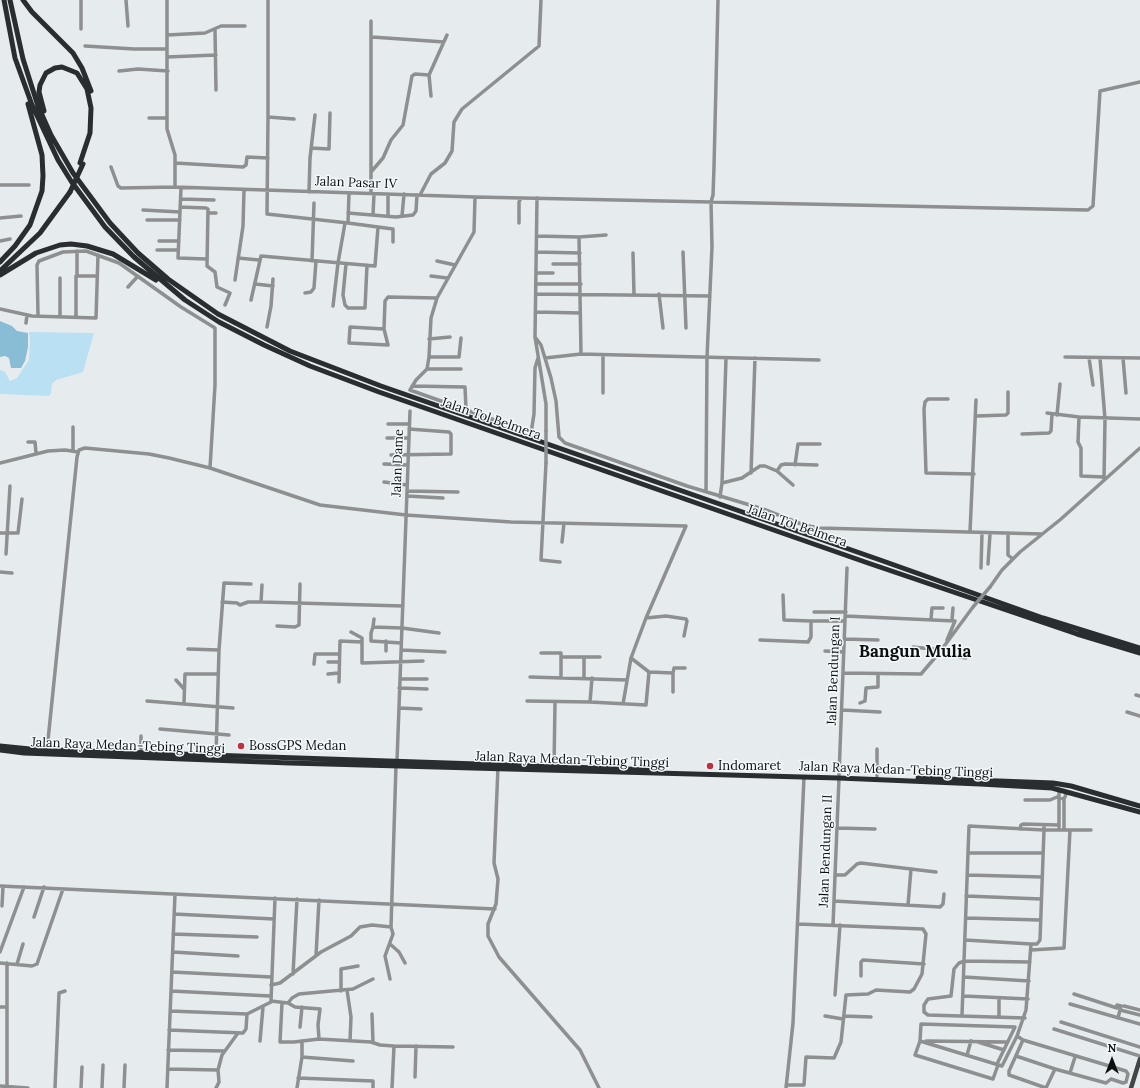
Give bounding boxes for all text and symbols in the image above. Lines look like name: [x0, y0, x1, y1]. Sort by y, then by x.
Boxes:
street label: Jalan Pasar IV: [315, 174, 397, 192]
street label: Jalan Tol Belmera: [439, 395, 543, 443]
street label: Jalan Dame: [389, 429, 407, 497]
street label: Jalan Tol Belmera: [745, 502, 849, 550]
street label: Jalan Bendungan I: [824, 616, 844, 726]
district label: Bangun Mulia: [859, 642, 971, 662]
street label: Jalan Raya Medan-Tebing Tinggi: [31, 735, 225, 757]
place label: BossGPS Medan: [249, 738, 346, 754]
marker: BossGPS Medan: [236, 741, 246, 751]
street label: Jalan Raya Medan-Tebing Tinggi: [475, 749, 669, 771]
place label: Indomaret: [718, 758, 781, 774]
street label: Jalan Raya Medan-Tebing Tinggi: [799, 759, 993, 781]
marker: Indomaret: [705, 761, 715, 771]
street label: Jalan Bendungan II: [816, 794, 836, 908]
north arrow: [1092, 1040, 1132, 1080]
text: N: [1108, 1041, 1116, 1055]

